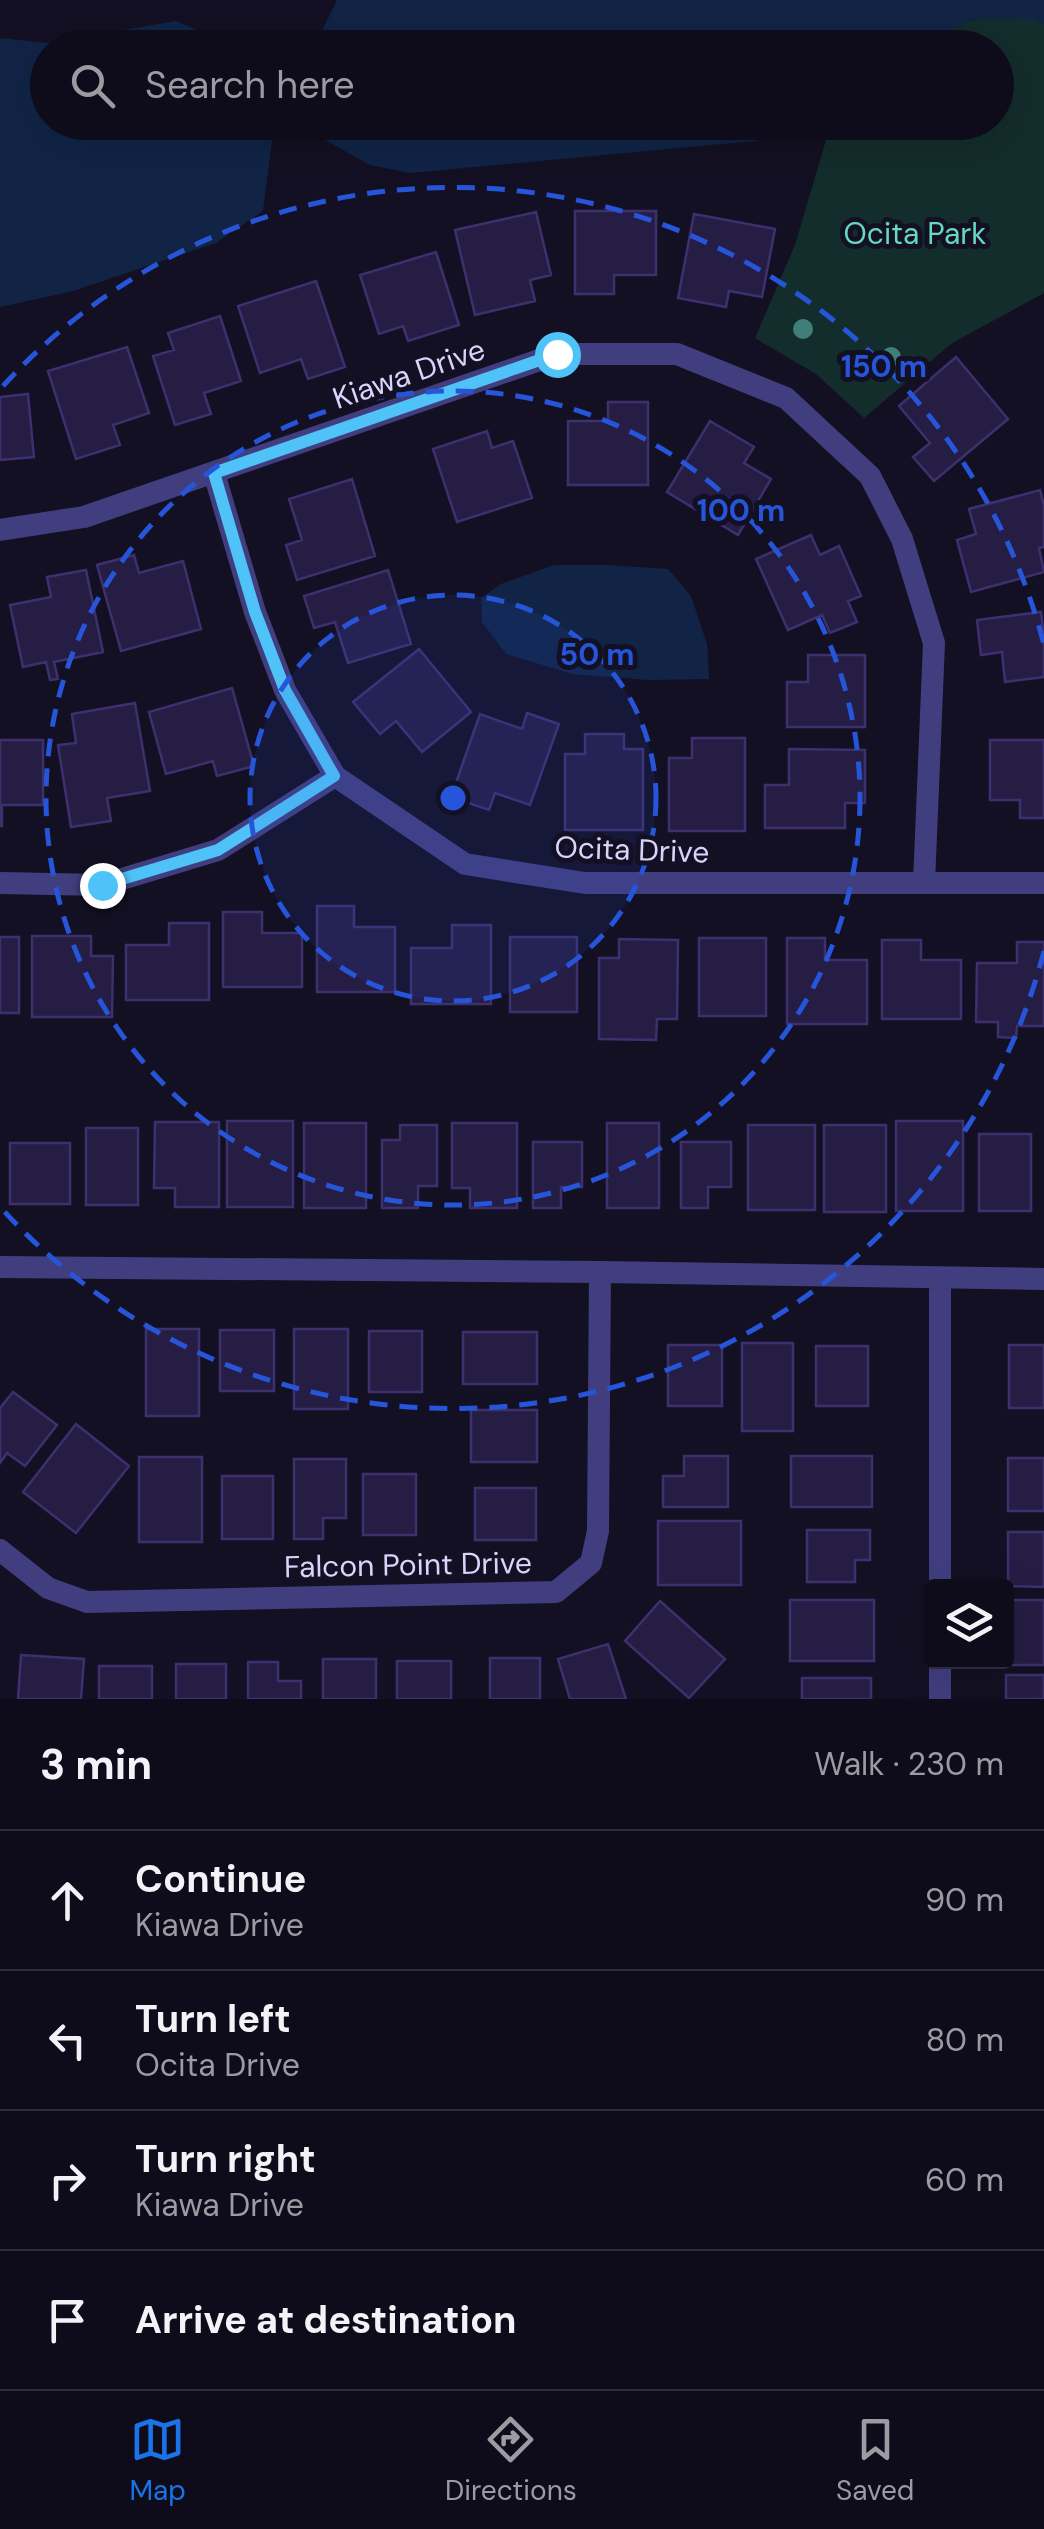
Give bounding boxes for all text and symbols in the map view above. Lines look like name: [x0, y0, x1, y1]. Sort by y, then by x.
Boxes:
search box: [30, 30, 1014, 140]
icon: search: [65, 58, 120, 113]
text: Search here: [145, 60, 355, 110]
park label: Ocita Park: [844, 214, 986, 253]
street label: Kiawa Drive: [328, 329, 490, 418]
route start: [535, 332, 581, 378]
text: 150 m: [841, 347, 927, 386]
text: 100 m: [697, 491, 785, 530]
text: 50 m: [559, 635, 635, 674]
centre of rings: [435, 780, 471, 816]
street label: Ocita Drive: [554, 827, 710, 872]
route end: [80, 863, 126, 909]
street label: Falcon Point Drive: [284, 1543, 532, 1586]
map controls: [924, 1579, 1014, 1669]
button: layers: [924, 1579, 1014, 1669]
text: 3 min: [40, 1737, 152, 1792]
text: Walk · 230 m: [814, 1743, 1004, 1785]
text: Continue: [135, 1854, 306, 1904]
icon: ahead: [40, 1873, 95, 1928]
text: 90 m: [925, 1879, 1004, 1921]
text: Kiawa Drive: [135, 1904, 304, 1946]
text: Turn left: [135, 1994, 291, 2044]
icon: left: [40, 2013, 95, 2068]
text: 80 m: [926, 2019, 1004, 2061]
text: Ocita Drive: [135, 2044, 300, 2086]
text: Turn right: [135, 2134, 316, 2184]
icon: right: [40, 2153, 95, 2208]
text: 60 m: [925, 2159, 1004, 2201]
text: Kiawa Drive: [135, 2184, 304, 2226]
icon: arrive: [40, 2293, 95, 2348]
text: Arrive at destination: [135, 2295, 517, 2345]
tab: Map: [130, 2412, 186, 2509]
tab: Directions: [445, 2412, 577, 2509]
tab: Saved: [836, 2412, 914, 2509]

